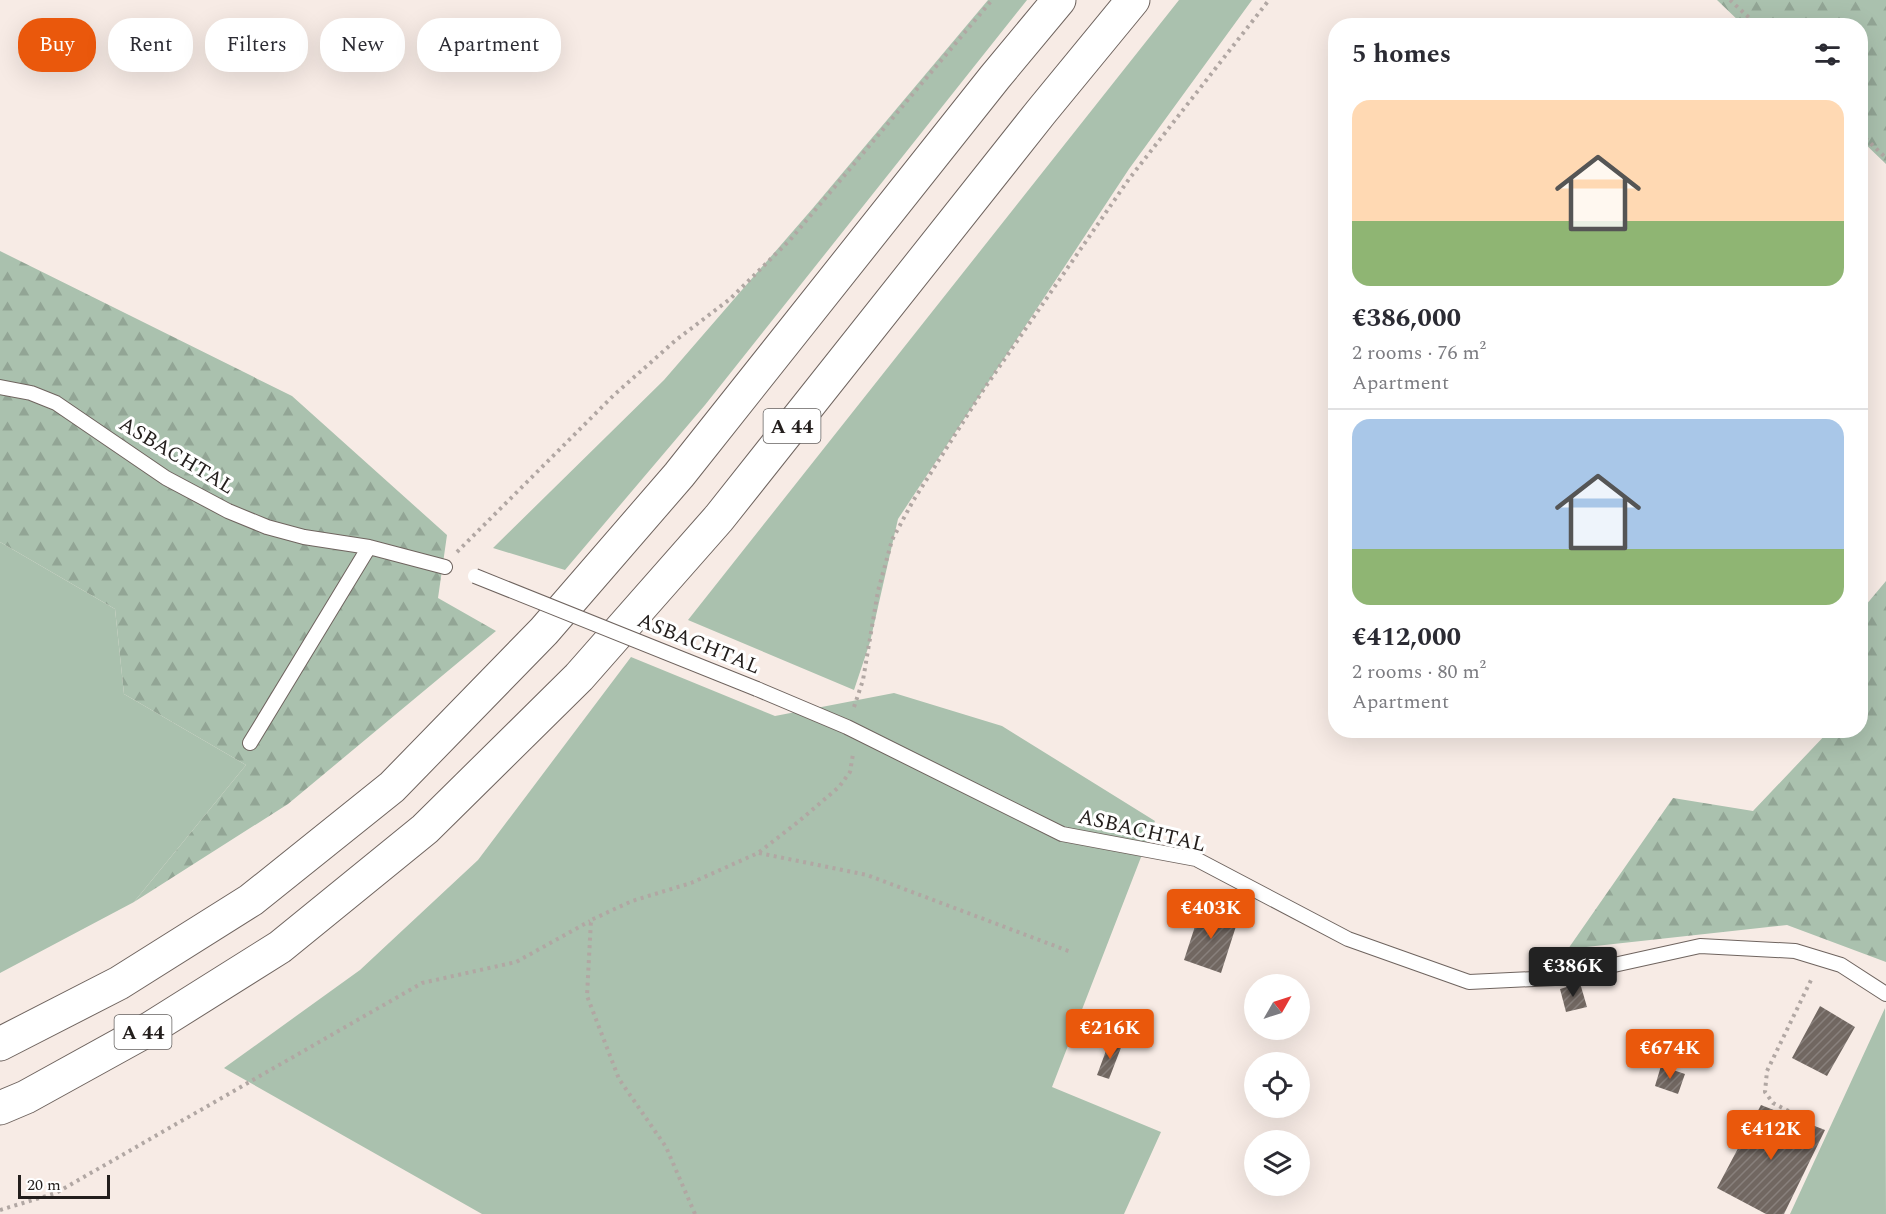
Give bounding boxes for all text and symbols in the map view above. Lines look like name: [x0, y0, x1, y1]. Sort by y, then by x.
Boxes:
chip: Buy: [18, 18, 96, 72]
chip: Rent: [108, 18, 193, 72]
chip: Filters: [205, 18, 308, 72]
chip: New: [320, 18, 405, 72]
chip: Apartment: [417, 18, 561, 72]
text: 5 homes: [1352, 34, 1451, 74]
icon: filters: [1811, 38, 1844, 71]
icon: home: [1544, 139, 1652, 247]
text: €386,000: [1352, 298, 1461, 338]
text: 2 rooms · 76 m²: [1352, 338, 1486, 368]
text: Apartment: [1352, 368, 1449, 398]
street label: ASBACHTAL: [112, 409, 241, 503]
road number: A 44: [764, 409, 820, 443]
icon: home: [1544, 458, 1652, 566]
street label: ASBACHTAL: [632, 605, 765, 683]
text: €412,000: [1352, 617, 1461, 657]
text: 2 rooms · 80 m²: [1352, 657, 1486, 687]
text: Apartment: [1352, 687, 1449, 717]
street label: ASBACHTAL: [1075, 801, 1209, 861]
pin: €403K: [1169, 889, 1253, 940]
text: €403K: [1181, 893, 1241, 923]
pin: €386K: [1531, 947, 1615, 998]
text: €386K: [1543, 951, 1603, 981]
north arrow: [1244, 974, 1310, 1040]
map controls: [1244, 974, 1310, 1196]
pin: €216K: [1068, 1009, 1152, 1060]
text: €216K: [1080, 1013, 1140, 1043]
road number: A 44: [114, 1015, 172, 1049]
pin: €674K: [1628, 1029, 1712, 1080]
text: €674K: [1640, 1033, 1700, 1063]
button: locate: [1244, 1052, 1310, 1118]
pin: €412K: [1729, 1110, 1813, 1161]
text: €412K: [1741, 1114, 1801, 1144]
button: layers: [1244, 1130, 1310, 1196]
scale bar: [18, 1172, 110, 1200]
text: 20 m: [27, 1173, 61, 1197]

